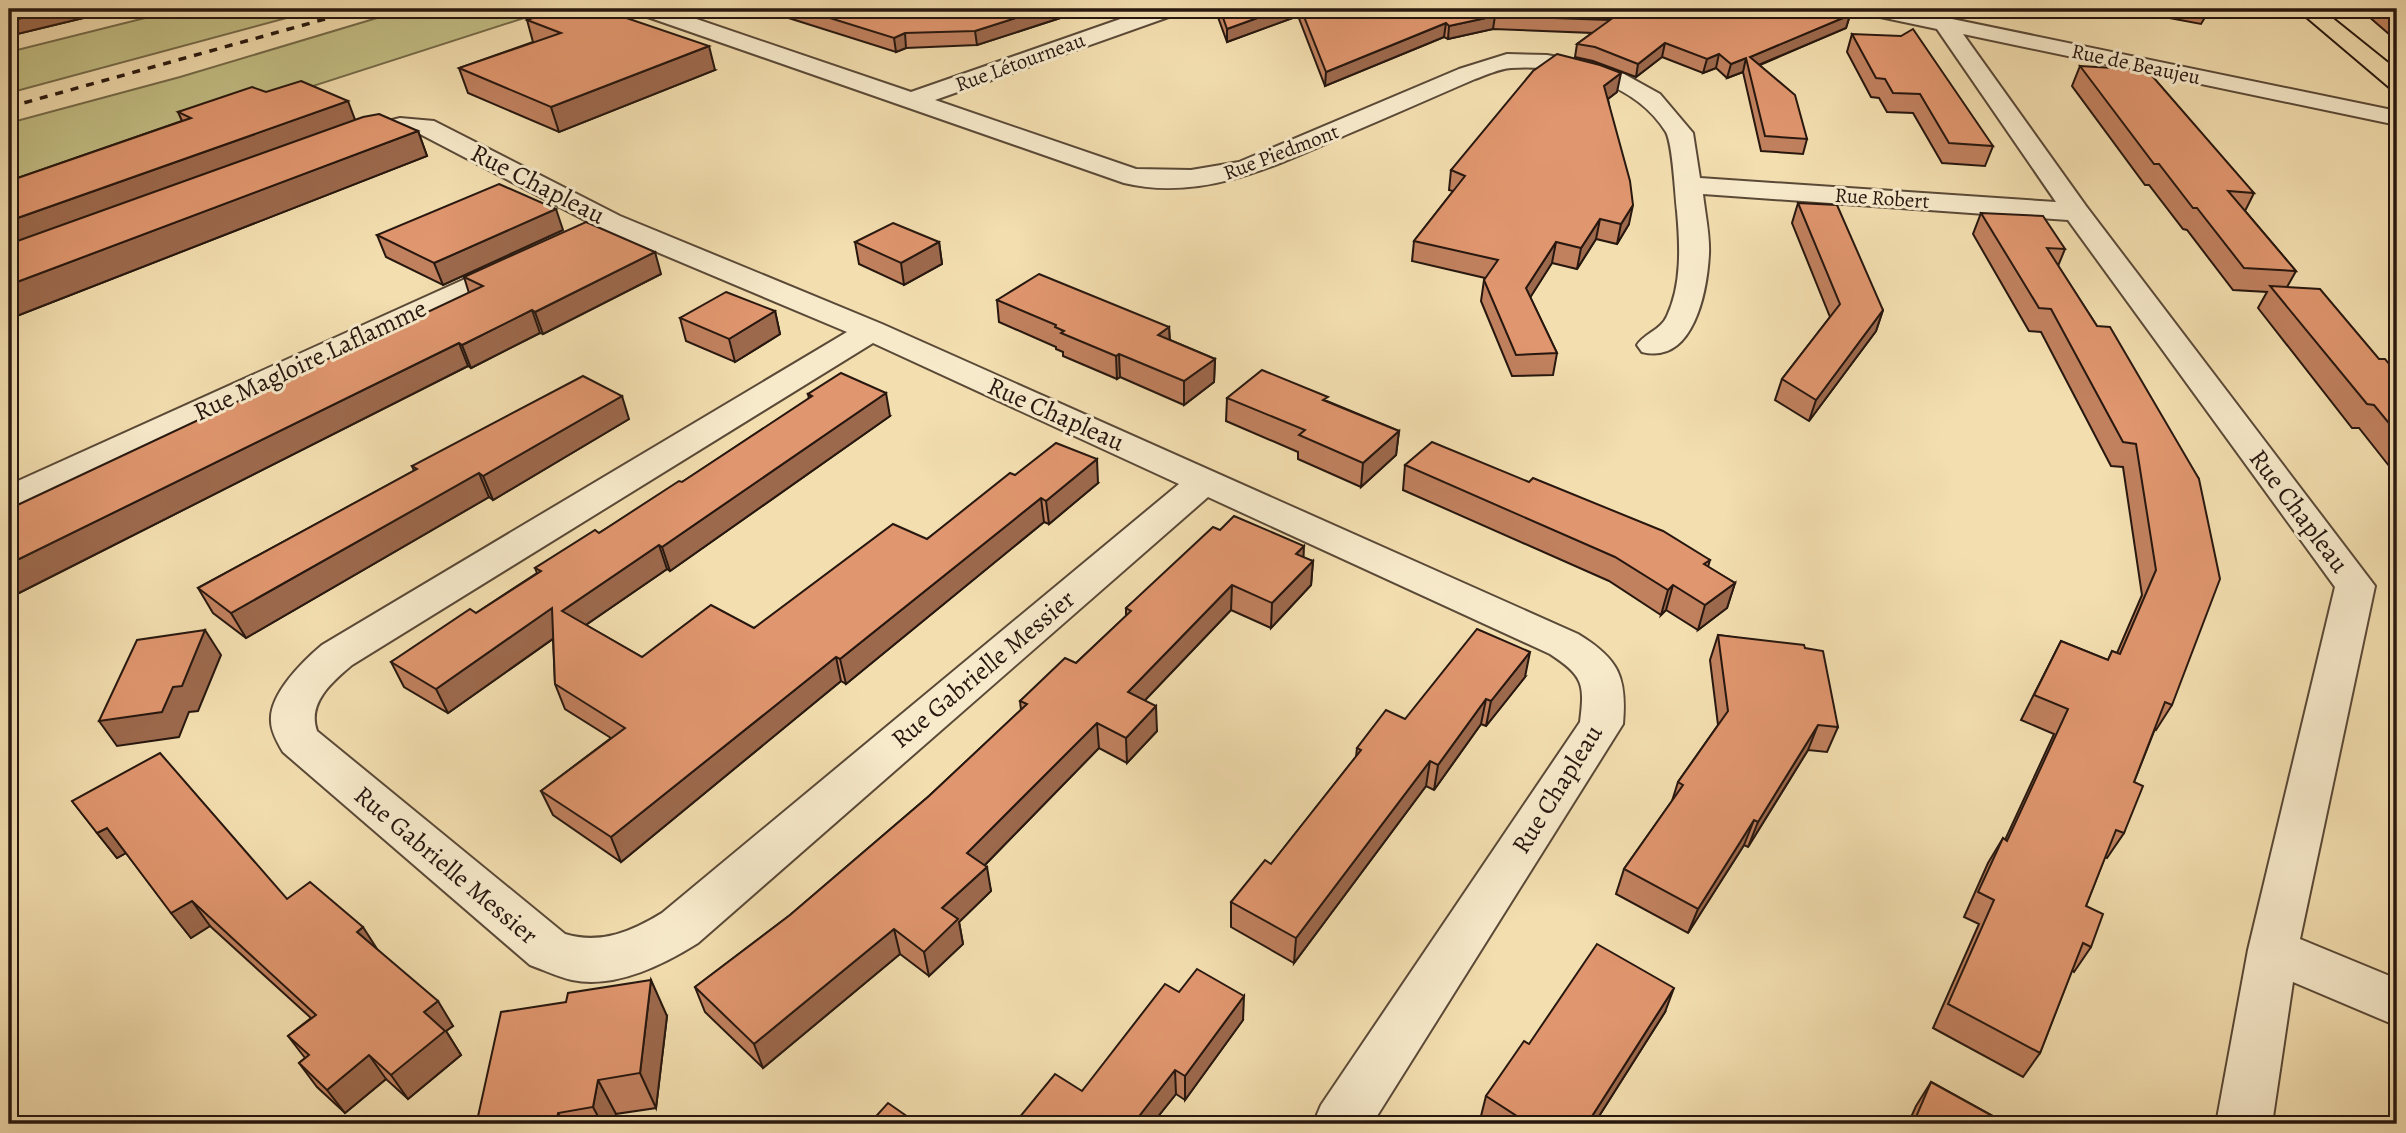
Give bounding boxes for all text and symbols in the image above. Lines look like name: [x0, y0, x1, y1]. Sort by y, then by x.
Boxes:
street label: Rue Létourneau: [951, 25, 1089, 98]
street label: Rue de Beaujeu: [2069, 37, 2204, 91]
street label: Rue Piedmont: [1219, 117, 1343, 187]
street label: Rue Chapleau: [465, 135, 612, 233]
street label: Rue Robert: [1834, 181, 1930, 215]
street label: Rue Magloire Laflamme: [188, 291, 432, 429]
street label: Rue Chapleau: [982, 368, 1131, 460]
street label: Rue Chapleau: [2241, 442, 2358, 581]
street label: Rue Gabrielle Messier: [884, 582, 1082, 756]
street label: Rue Chapleau: [1503, 717, 1611, 860]
street label: Rue Gabrielle Messier: [347, 778, 545, 952]

